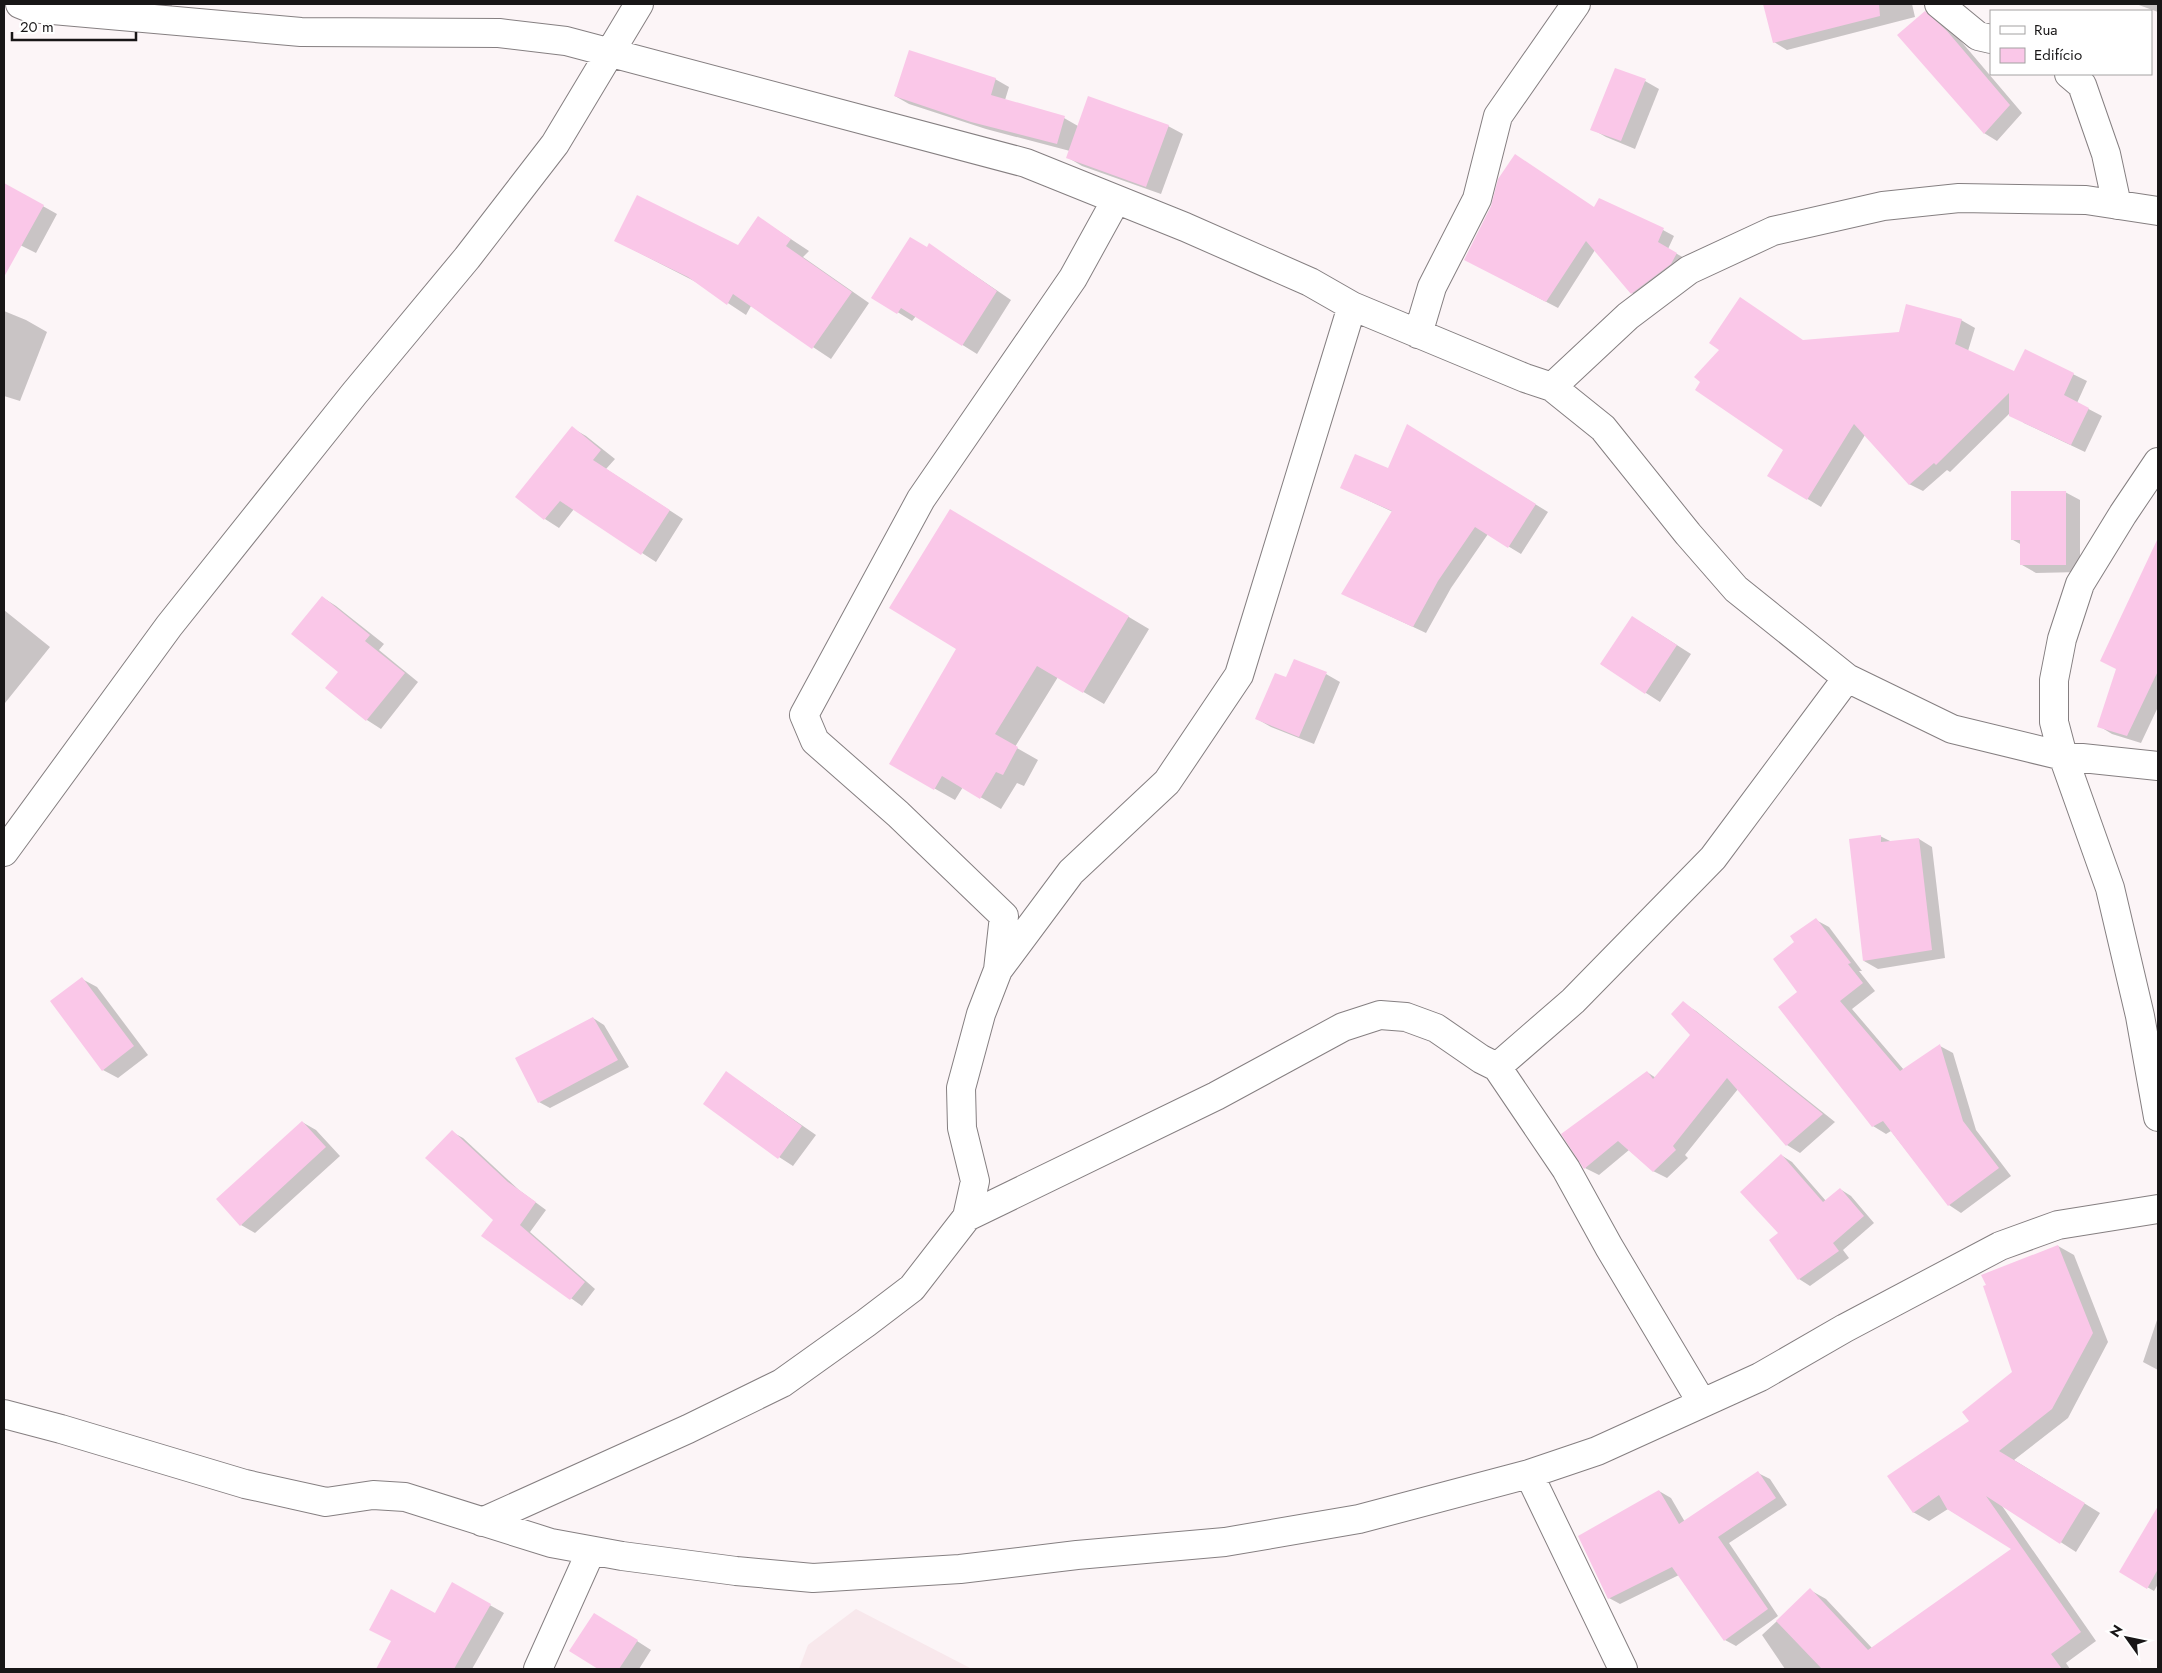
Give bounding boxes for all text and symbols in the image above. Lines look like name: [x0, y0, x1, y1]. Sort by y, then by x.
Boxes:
scale bar: [12, 10, 136, 42]
legend: [1990, 10, 2152, 75]
text: 20 m: [20, 16, 54, 38]
text: Rua: [2034, 19, 2058, 41]
text: Edifício: [2034, 44, 2082, 66]
north arrow: [2102, 1613, 2152, 1663]
text: N: [2105, 1621, 2128, 1641]

